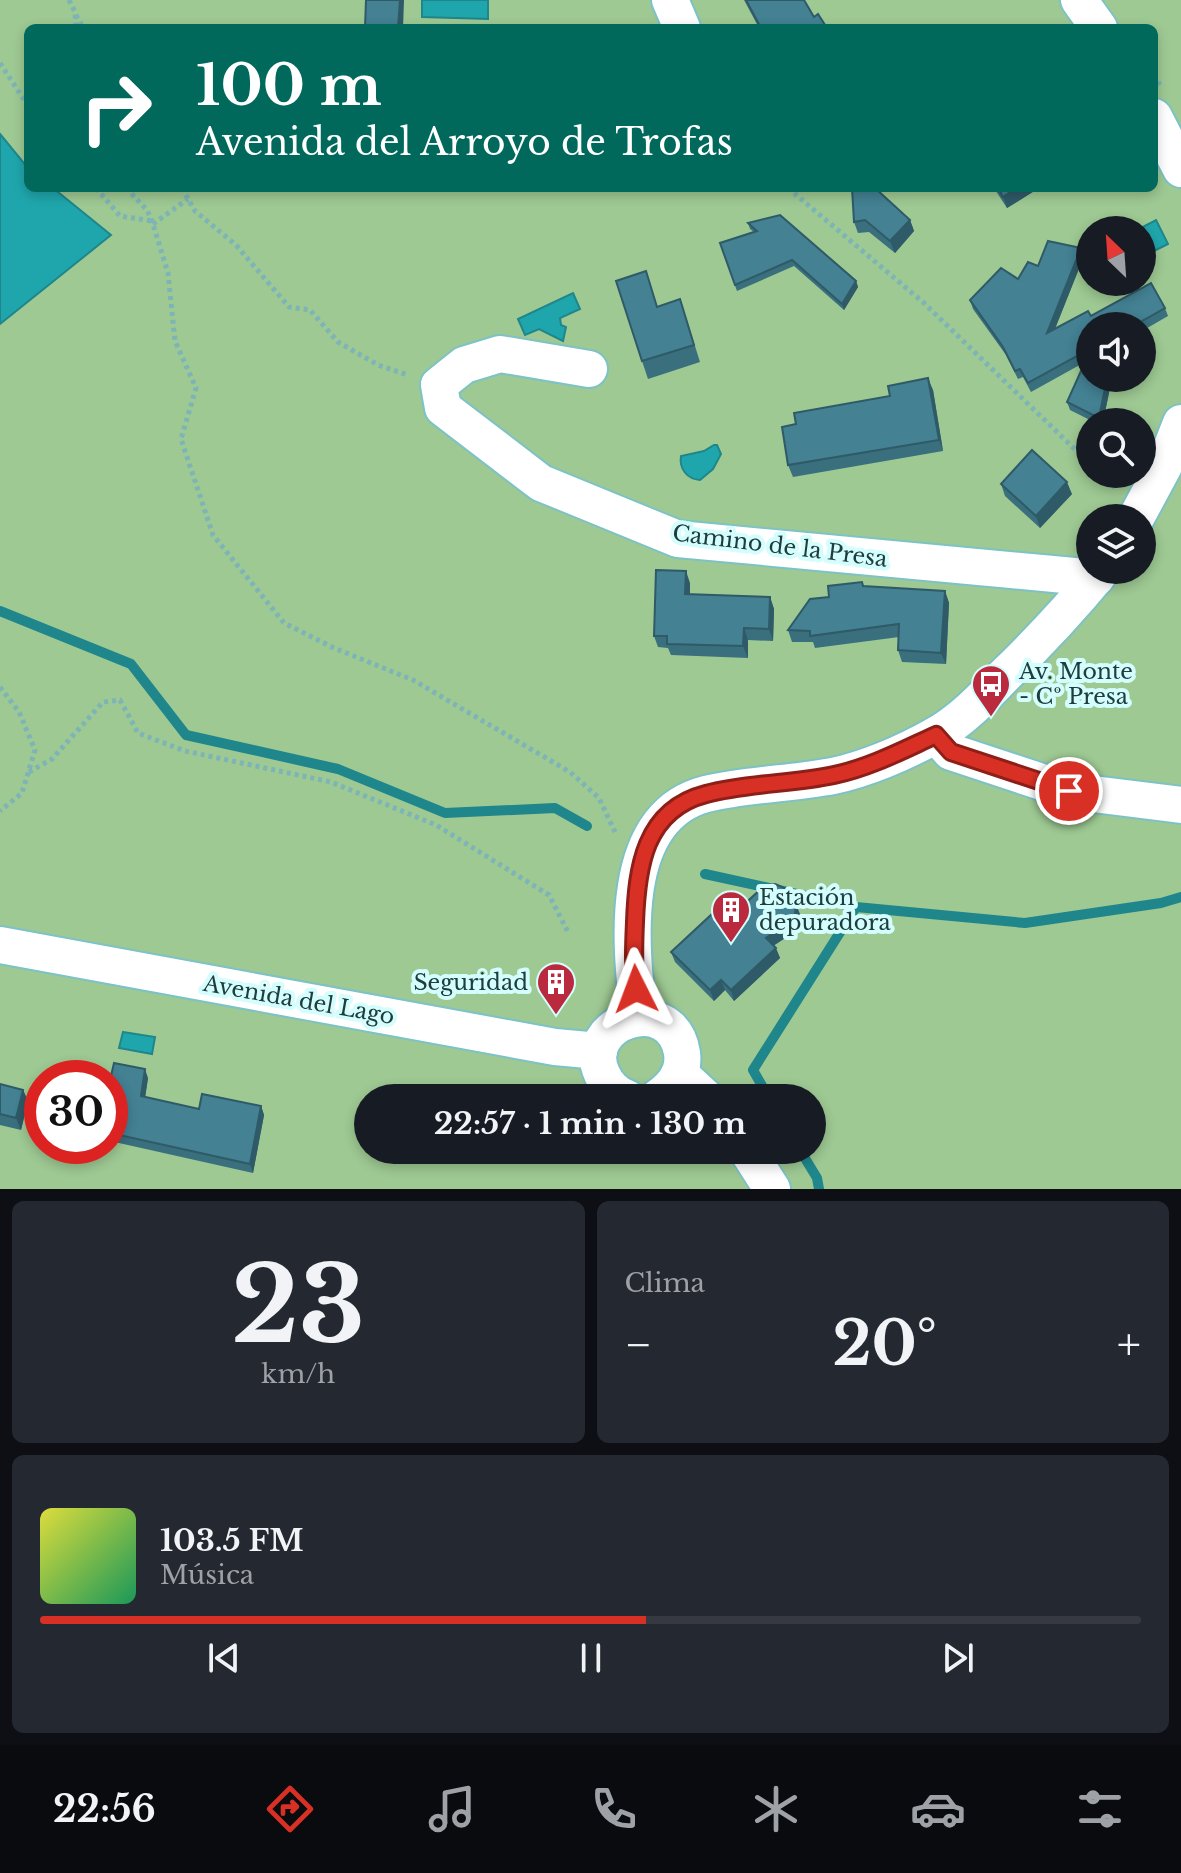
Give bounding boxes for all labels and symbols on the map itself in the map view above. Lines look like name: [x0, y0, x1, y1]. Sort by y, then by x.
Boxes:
north arrow: [1076, 216, 1156, 296]
street label: Camino de la Presa: [671, 519, 890, 573]
place label: Av. Monte - Cº Presa: [1018, 658, 1133, 710]
bus stop icon: Av. Monte - Cº Presa: [970, 663, 1012, 718]
pin: [1035, 757, 1103, 825]
place label: Estación depuradora: [759, 884, 892, 936]
building icon: Estación depuradora: [710, 889, 752, 944]
position arrow: [594, 947, 678, 1031]
building icon: Seguridad: [535, 961, 577, 1016]
place label: Seguridad: [413, 969, 528, 996]
street label: Avenida del Lago: [200, 970, 397, 1030]
speed limit sign: 30: [24, 1060, 128, 1164]

